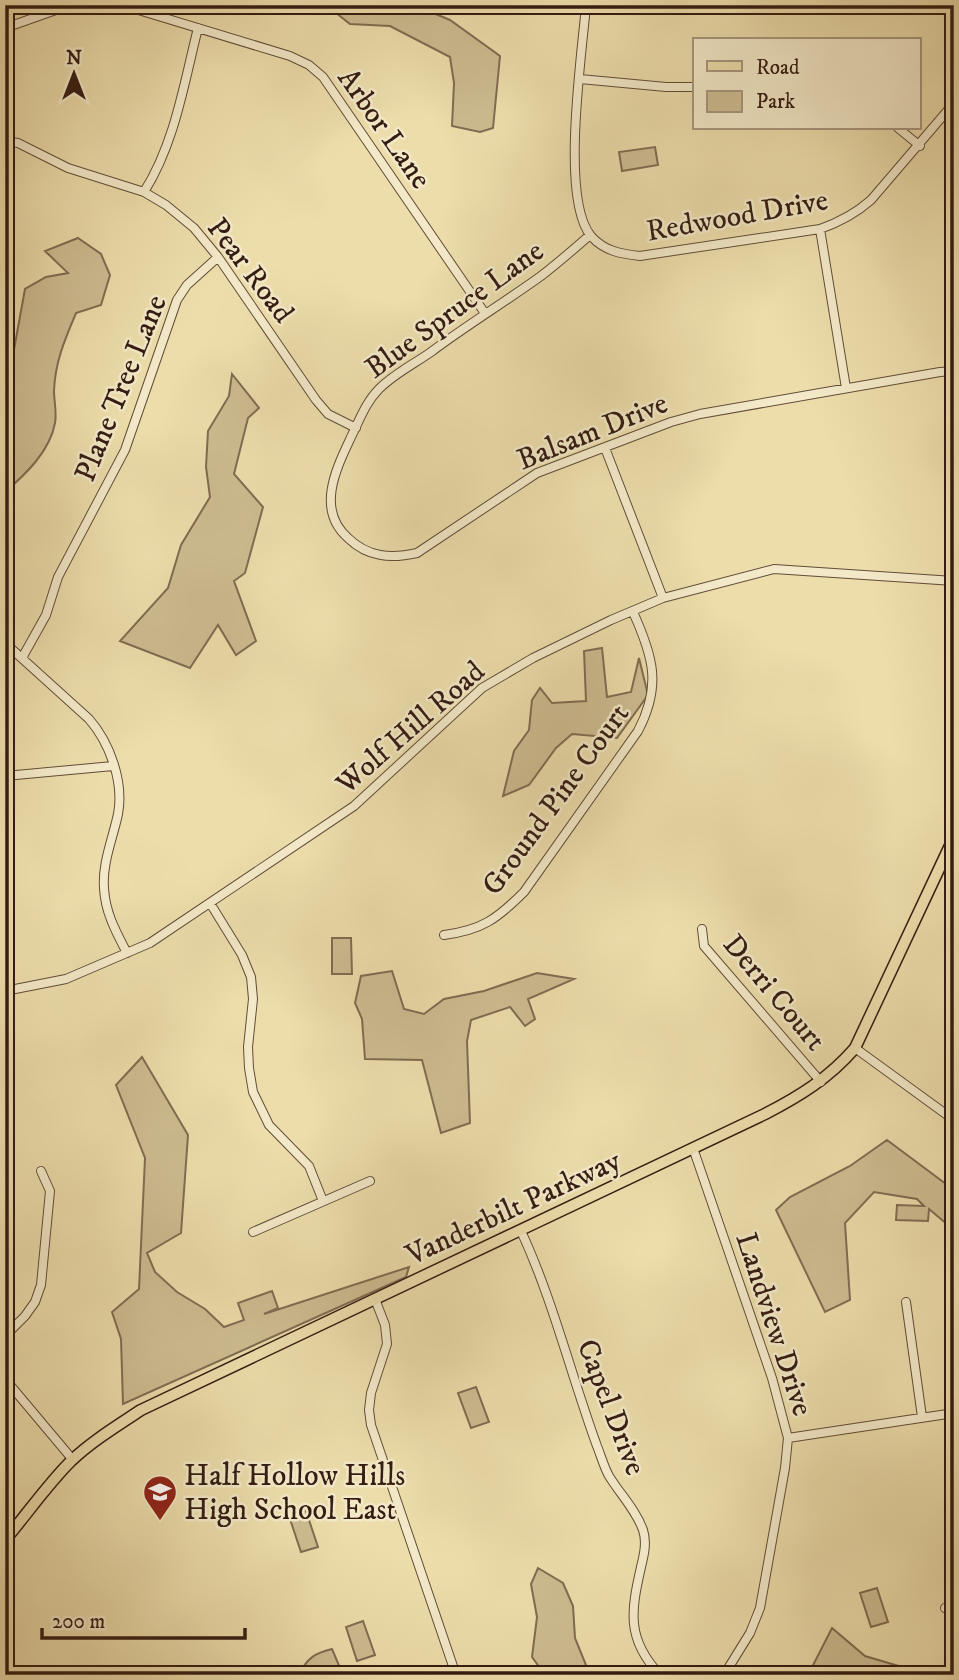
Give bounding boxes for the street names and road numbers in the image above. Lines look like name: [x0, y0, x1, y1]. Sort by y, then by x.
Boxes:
street label: Arbor Lane: [329, 61, 439, 196]
street label: Redwood Drive: [644, 182, 831, 251]
street label: Pear Road: [198, 211, 301, 331]
street label: Blue Spruce Lane: [358, 233, 551, 387]
street label: Plane Tree Lane: [67, 290, 176, 487]
street label: Balsam Drive: [512, 385, 673, 479]
street label: Wolf Hill Road: [328, 653, 493, 803]
street label: Ground Pine Court: [474, 697, 638, 903]
street label: Derri Court: [714, 927, 833, 1059]
street label: Vanderbilt Parkway: [399, 1142, 628, 1275]
street label: Landview Drive: [727, 1228, 821, 1421]
street label: Capel Drive: [568, 1334, 653, 1481]

